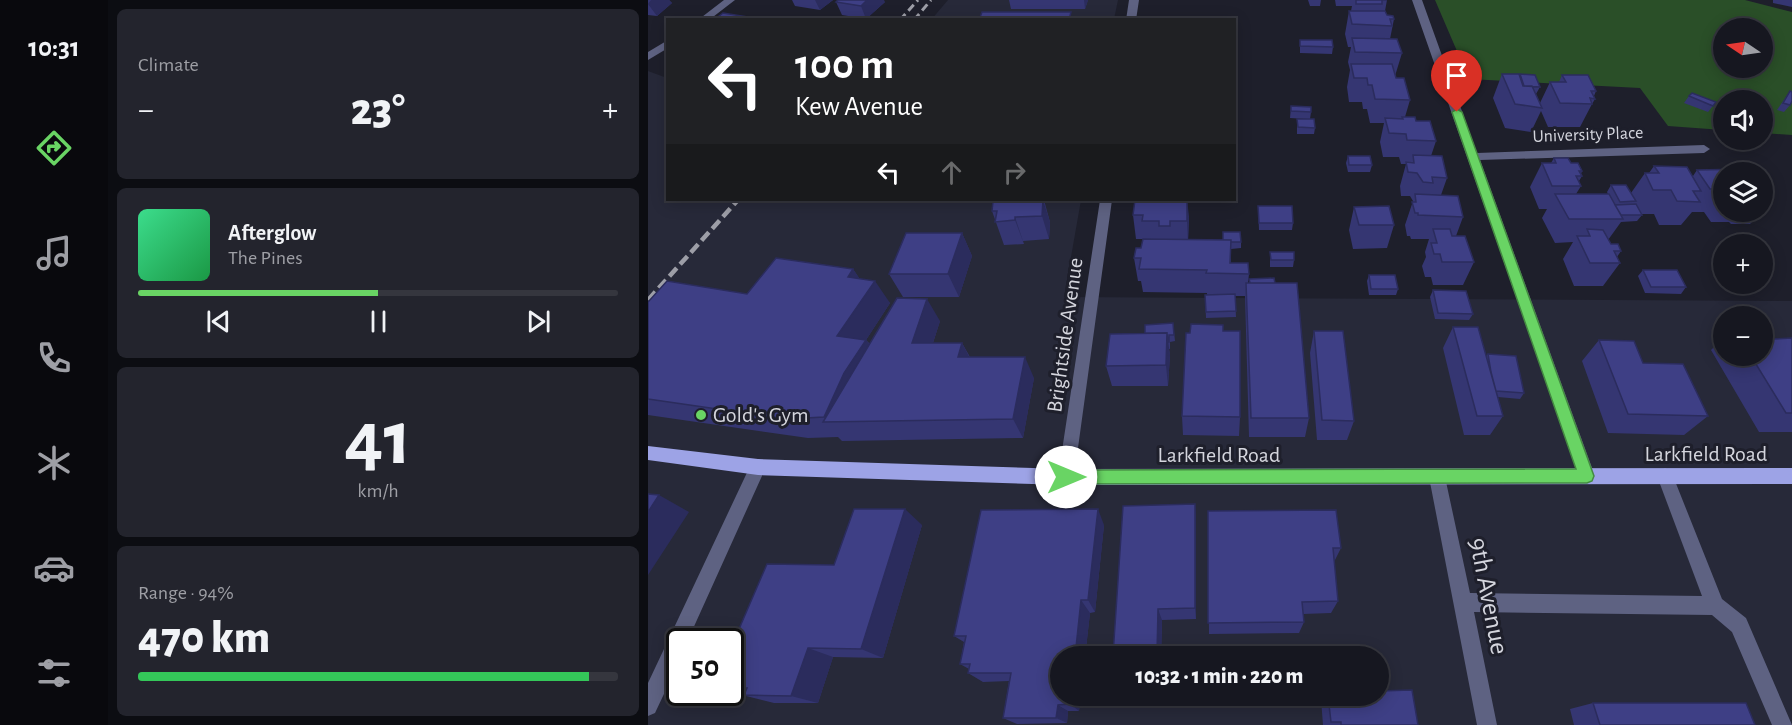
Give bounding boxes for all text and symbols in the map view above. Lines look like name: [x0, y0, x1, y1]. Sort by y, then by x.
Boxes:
north arrow: [1713, 18, 1773, 78]
map controls: [1713, 18, 1773, 366]
text: 10:31: [28, 34, 80, 61]
icon: left: [696, 42, 774, 120]
text: 100 m: [795, 44, 894, 86]
pin: [1431, 50, 1482, 112]
text: Climate: [138, 55, 199, 75]
icon: arrive: [1440, 59, 1473, 92]
text: 23°: [351, 88, 405, 133]
button: sound: [1713, 90, 1773, 150]
text: Kew Avenue: [795, 93, 923, 120]
text: −: [138, 94, 154, 127]
text: +: [602, 94, 618, 127]
street label: University Place: [1532, 124, 1644, 146]
icon: directions: [33, 127, 75, 169]
icon: left: [872, 156, 905, 189]
icon: ahead: [935, 156, 968, 189]
icon: right: [998, 156, 1031, 189]
button: layers: [1713, 162, 1773, 222]
text: Afterglow: [228, 222, 316, 244]
icon: music: [33, 232, 75, 274]
button: +: [1713, 234, 1773, 294]
text: The Pines: [228, 248, 303, 268]
street label: Brightside Avenue: [1043, 256, 1087, 414]
icon: previous: [202, 305, 235, 338]
icon: pause: [362, 305, 395, 338]
icon: next: [522, 305, 555, 338]
button: −: [1713, 306, 1773, 366]
icon: phone: [33, 337, 75, 379]
text: 41: [344, 401, 412, 479]
place label: Gold's Gym: [713, 404, 809, 426]
marker: Gold's Gym: [694, 408, 708, 422]
icon: climate: [33, 442, 75, 484]
street label: Larkfield Road: [1645, 443, 1767, 465]
street label: Larkfield Road: [1158, 444, 1280, 466]
position arrow: [1034, 445, 1098, 509]
text: km/h: [357, 481, 399, 501]
street label: 9th Avenue: [1464, 535, 1514, 657]
icon: car: [33, 547, 75, 589]
text: Range · 94%: [138, 583, 234, 603]
text: 470 km: [138, 616, 270, 661]
speed limit sign: 50: [666, 628, 744, 706]
icon: filters: [33, 652, 75, 694]
text: 10:32 · 1 min · 220 m: [1136, 665, 1303, 687]

